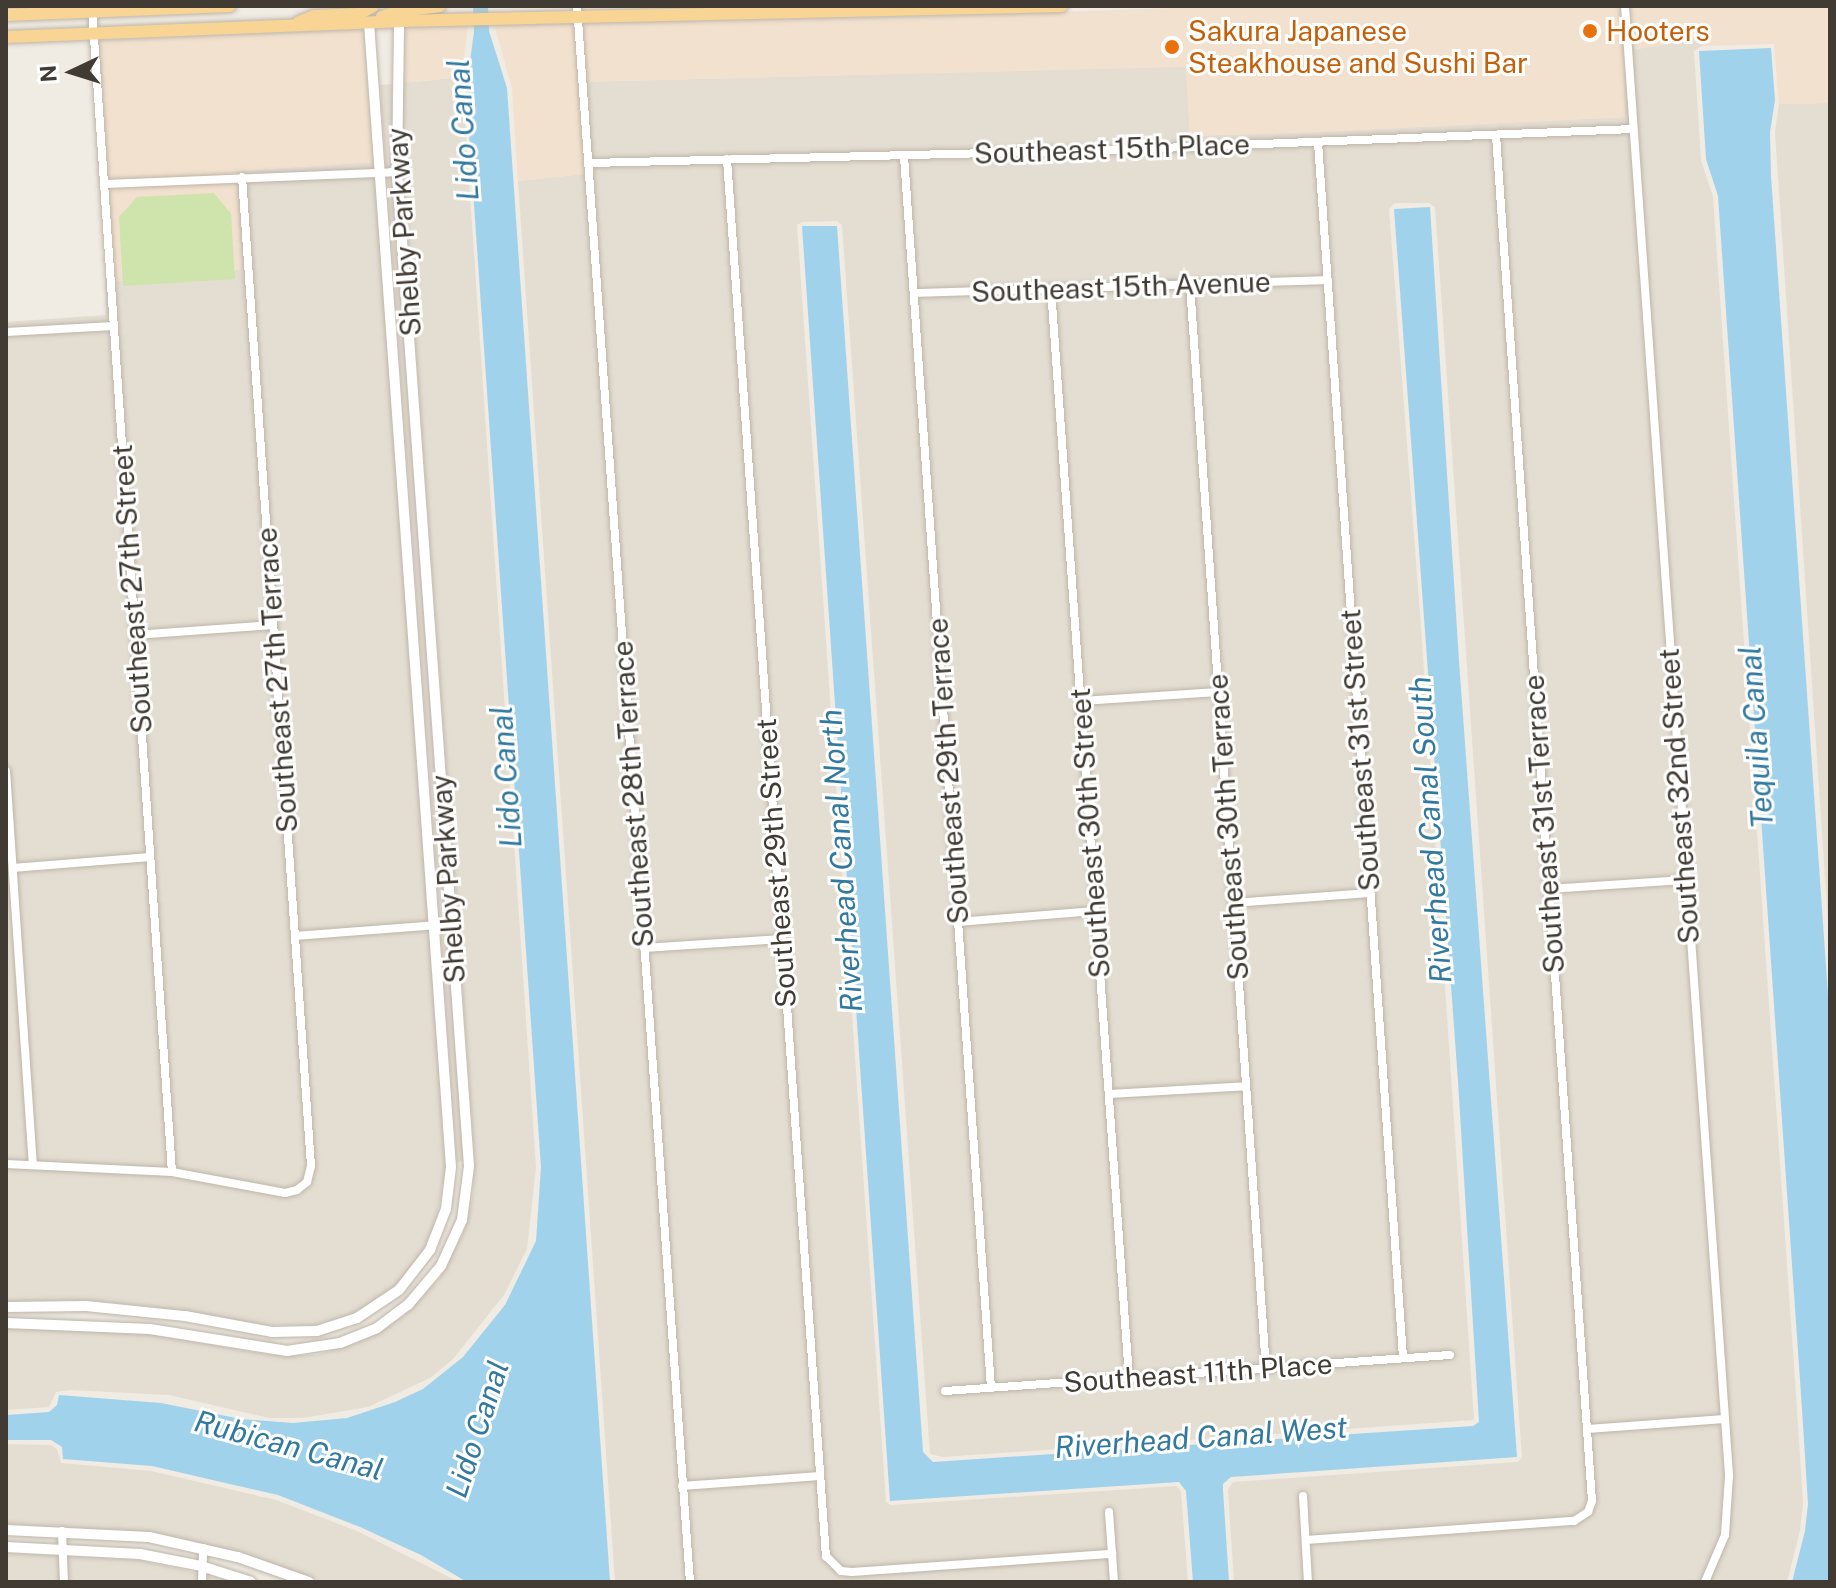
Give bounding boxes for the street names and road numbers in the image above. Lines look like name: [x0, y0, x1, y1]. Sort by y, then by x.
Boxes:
street label: Shelby Parkway: [380, 127, 428, 337]
street label: Southeast 15th Place: [973, 127, 1251, 171]
street label: Southeast 15th Avenue: [971, 265, 1271, 309]
street label: Southeast 27th Street: [105, 443, 159, 735]
street label: Southeast 27th Terrace: [250, 526, 304, 834]
street label: Southeast 31st Street: [1333, 608, 1387, 892]
street label: Southeast 29th Terrace: [921, 617, 975, 925]
street label: Southeast 28th Terrace: [606, 639, 660, 949]
street label: Southeast 32nd Street: [1652, 647, 1706, 945]
street label: Southeast 30th Terrace: [1201, 673, 1255, 981]
street label: Southeast 31st Terrace: [1517, 674, 1571, 974]
street label: Southeast 30th Street: [1063, 687, 1117, 979]
street label: Southeast 29th Street: [749, 717, 803, 1009]
street label: Shelby Parkway: [424, 774, 472, 984]
street label: Southeast 11th Place: [1062, 1347, 1334, 1399]

